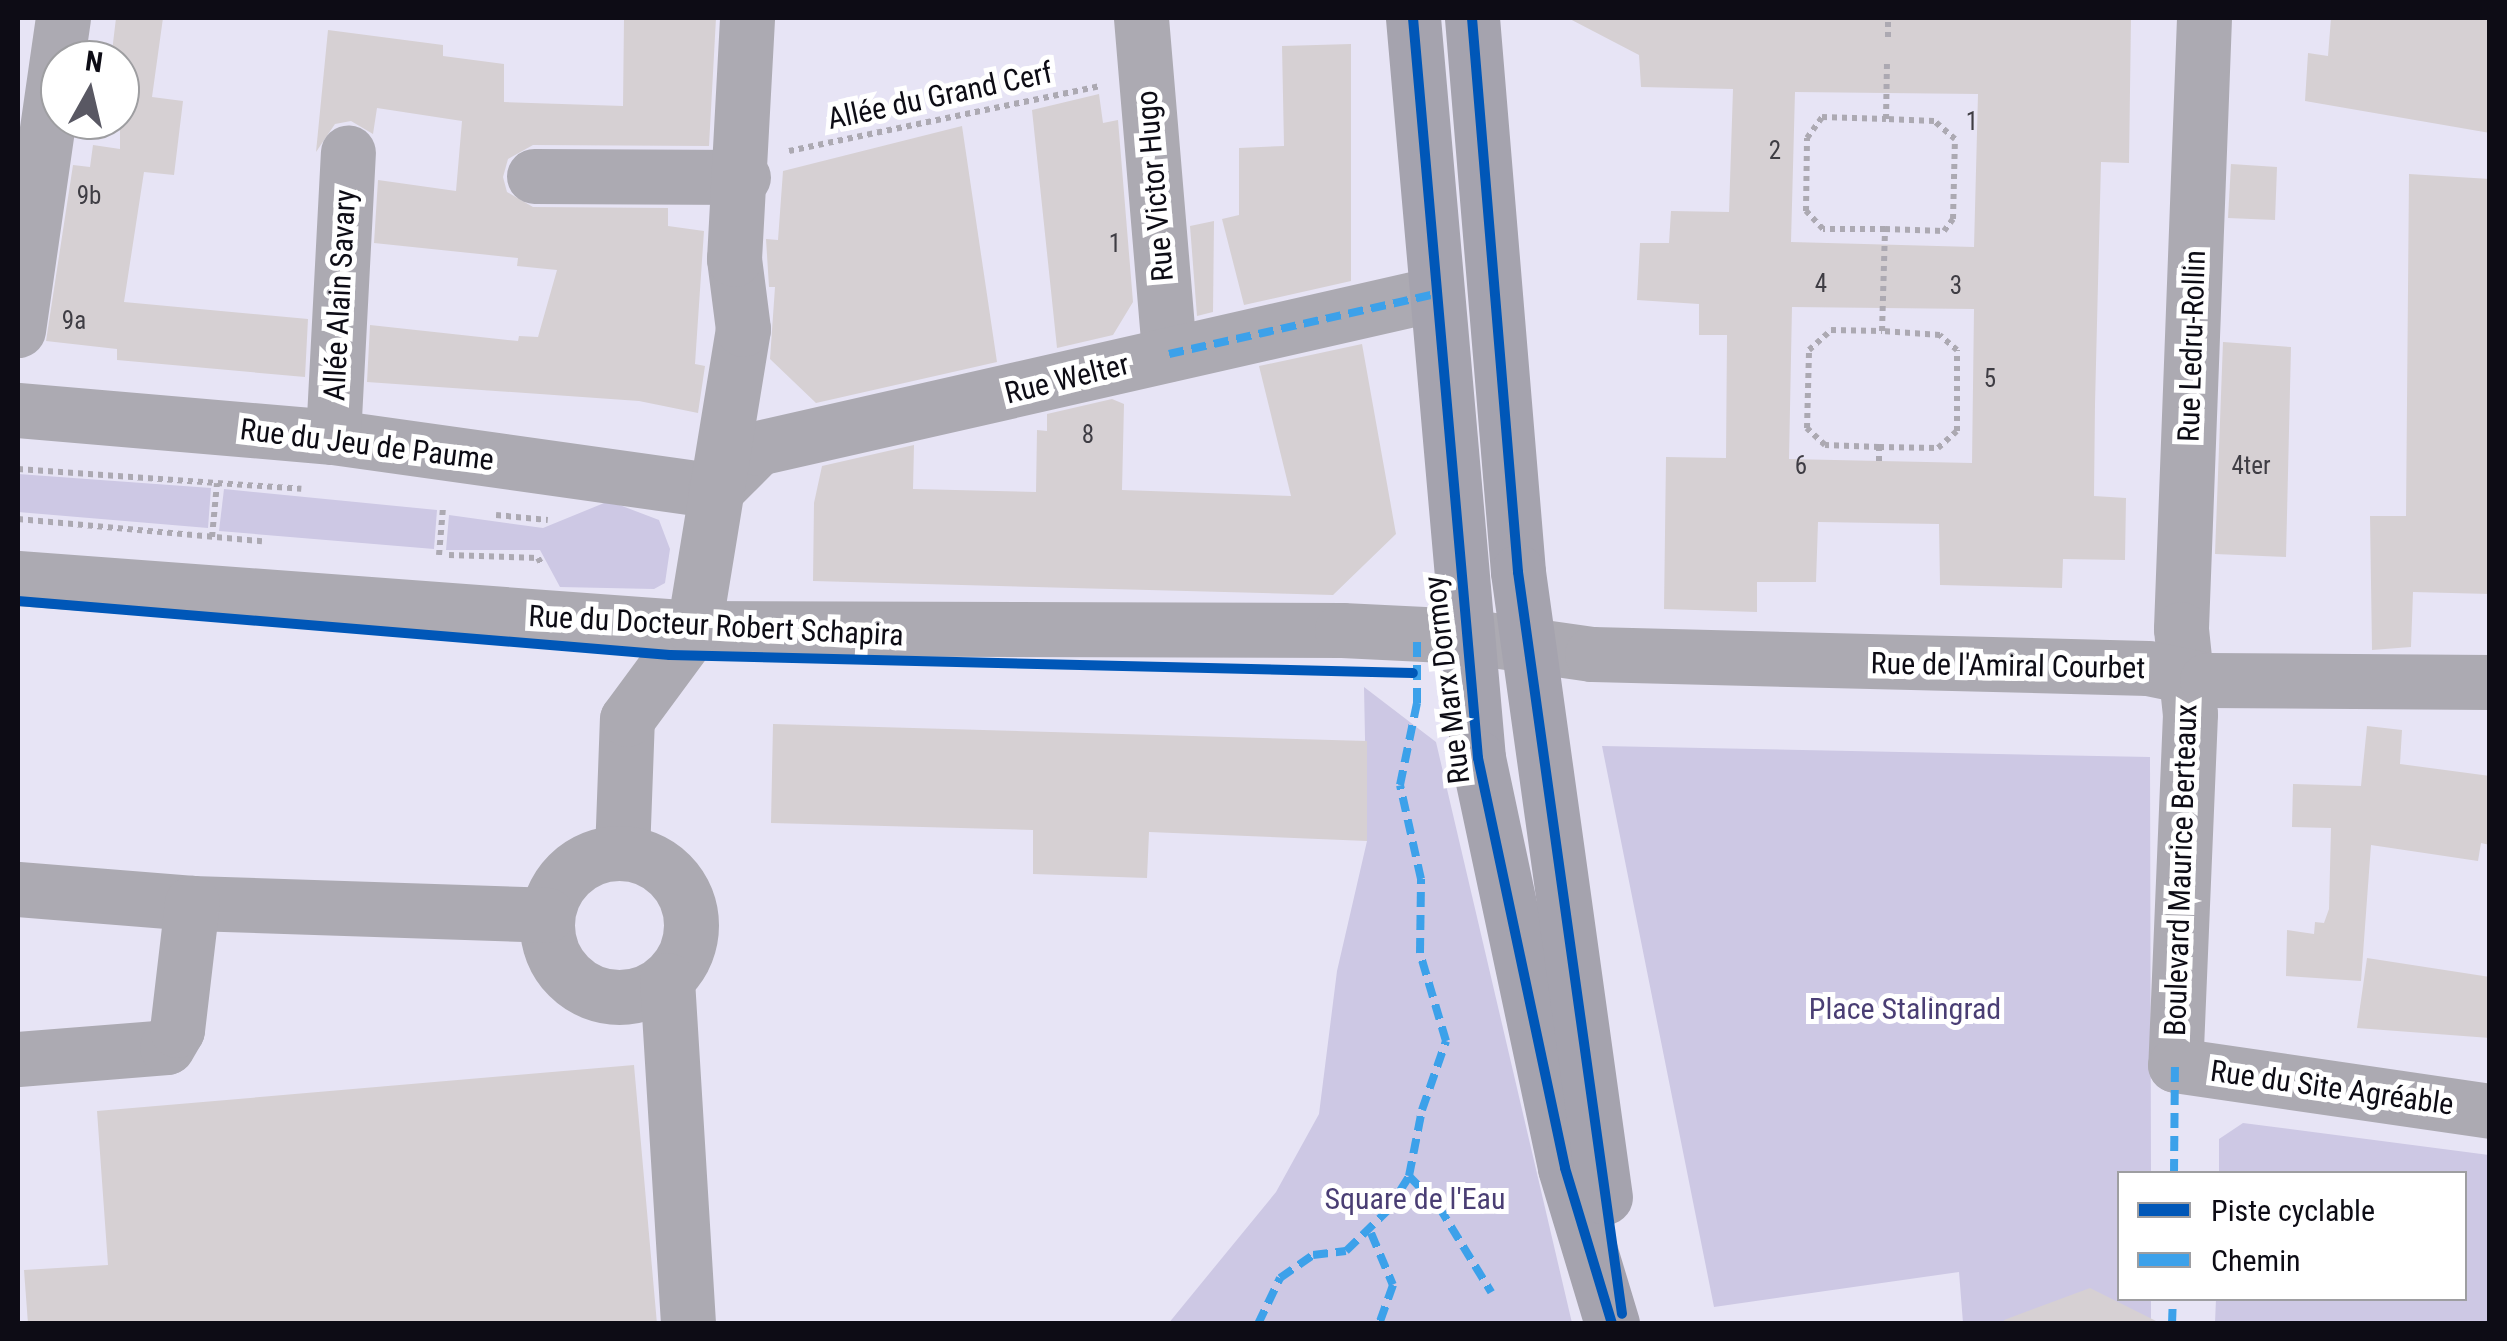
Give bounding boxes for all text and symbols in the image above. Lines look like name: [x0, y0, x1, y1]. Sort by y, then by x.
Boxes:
north arrow: [40, 40, 140, 140]
text: N: [83, 44, 105, 79]
street label: Allée du Grand Cerf: [824, 55, 1056, 137]
street label: Rue Victor Hugo: [1129, 89, 1181, 283]
house number: 1: [1966, 107, 1978, 137]
house number: 2: [1769, 136, 1781, 166]
house number: 9b: [77, 181, 101, 211]
street label: Allée Alain Savary: [316, 188, 364, 402]
house number: 1: [1109, 229, 1121, 259]
street label: Rue Ledru-Rollin: [2171, 250, 2213, 442]
house number: 4: [1815, 269, 1827, 299]
house number: 3: [1950, 271, 1962, 301]
house number: 9a: [62, 306, 86, 336]
street label: Rue Welter: [1001, 346, 1133, 412]
house number: 5: [1984, 364, 1996, 394]
street label: Rue du Jeu de Paume: [238, 412, 496, 478]
house number: 8: [1082, 420, 1094, 450]
house number: 6: [1795, 451, 1807, 481]
house number: 4ter: [2231, 451, 2271, 481]
street label: Rue Marx Dormoy: [1416, 574, 1478, 786]
street label: Rue du Docteur Robert Schapira: [528, 598, 904, 654]
street label: Rue de l'Amiral Courbet: [1870, 646, 2146, 686]
street label: Boulevard Maurice Berteaux: [2157, 703, 2205, 1037]
park label: Place Stalingrad: [1809, 991, 2001, 1027]
street label: Rue du Site Agréable: [2208, 1053, 2456, 1123]
legend: [2117, 1171, 2467, 1301]
park label: Square de l'Eau: [1325, 1181, 1505, 1217]
text: Piste cyclable: [2211, 1193, 2375, 1228]
text: Chemin: [2211, 1243, 2301, 1278]

